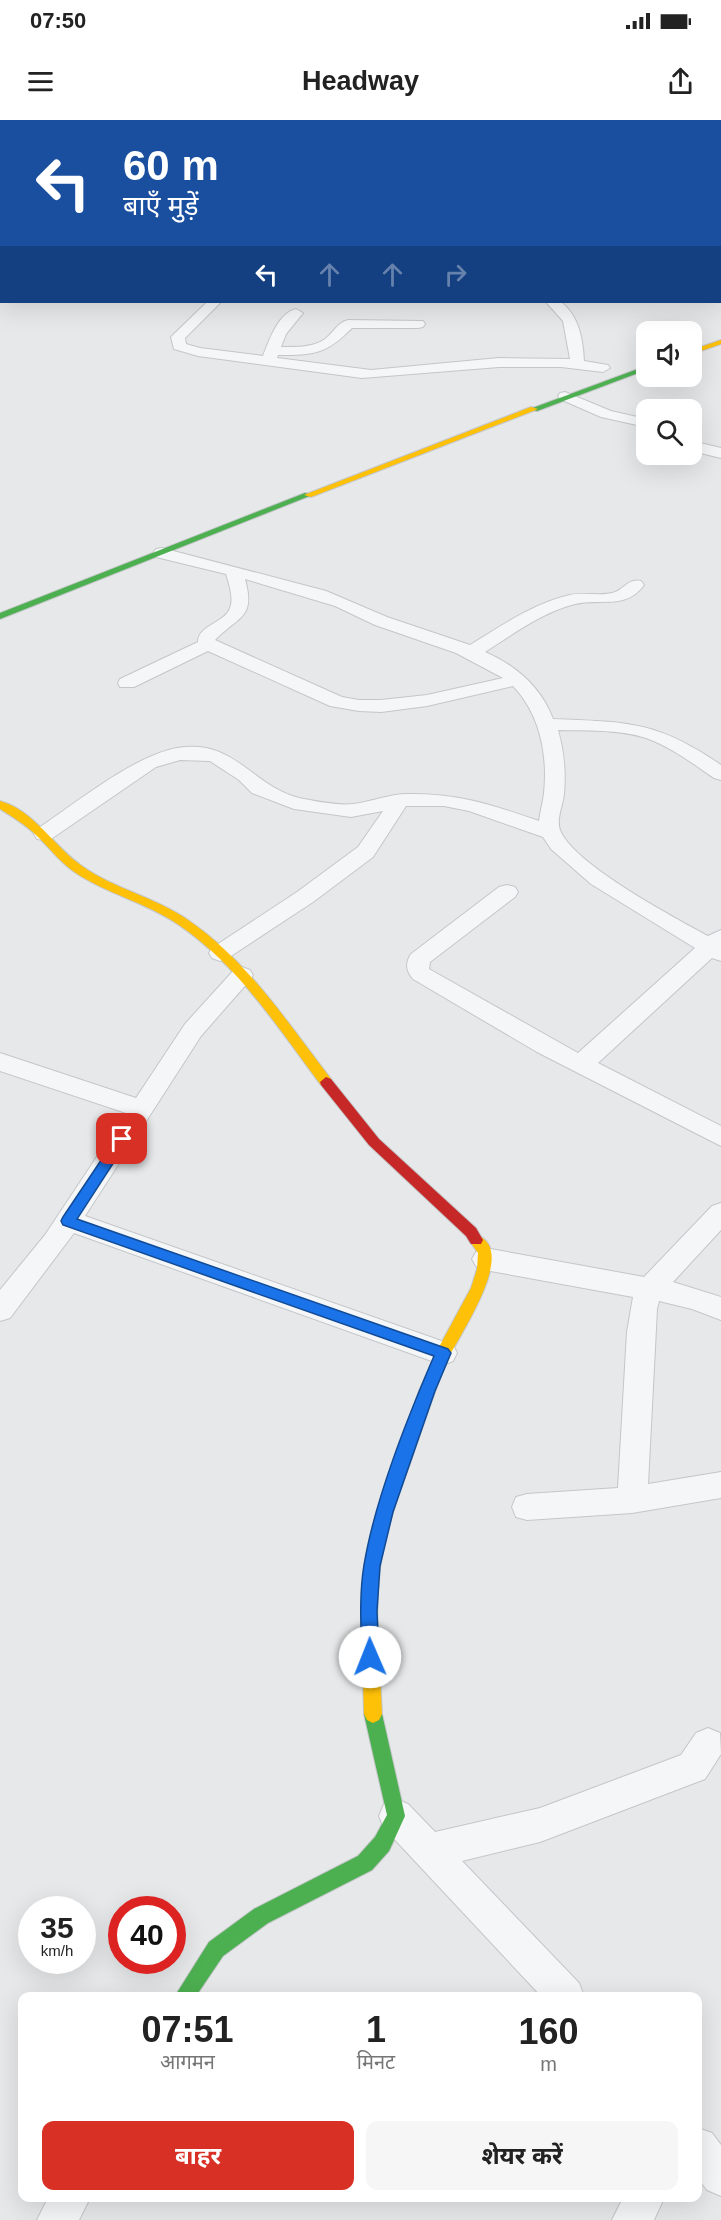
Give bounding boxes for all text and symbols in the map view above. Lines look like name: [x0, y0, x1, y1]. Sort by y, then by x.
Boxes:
text: 07:50: [30, 8, 86, 33]
icon: menu: [24, 65, 57, 98]
icon: share: [664, 65, 697, 98]
text: Headway: [302, 66, 419, 96]
text: 60 m: [123, 142, 219, 189]
icon: left: [24, 144, 102, 222]
text: बाएँ मुड़ें: [123, 191, 198, 221]
icon: left: [250, 258, 283, 291]
icon: ahead: [313, 258, 346, 291]
icon: ahead: [376, 258, 409, 291]
icon: right: [439, 258, 472, 291]
map controls: [636, 321, 702, 465]
button: sound: [636, 321, 702, 387]
button: search: [636, 399, 702, 465]
pin: [96, 1113, 147, 1164]
icon: arrive: [105, 1122, 138, 1155]
position arrow: [338, 1625, 402, 1689]
speed limit sign: 40: [108, 1896, 186, 1974]
text: 35: [40, 1911, 74, 1944]
text: km/h: [41, 1942, 73, 1959]
text: 07:51: [141, 2009, 233, 2050]
text: 1: [366, 2009, 386, 2050]
text: 160: [519, 2011, 579, 2052]
text: आगमन: [160, 2051, 215, 2073]
text: मिनट: [357, 2051, 395, 2073]
text: m: [540, 2053, 557, 2075]
button: बाहर: [42, 2121, 354, 2190]
button: शेयर करें: [366, 2121, 678, 2190]

